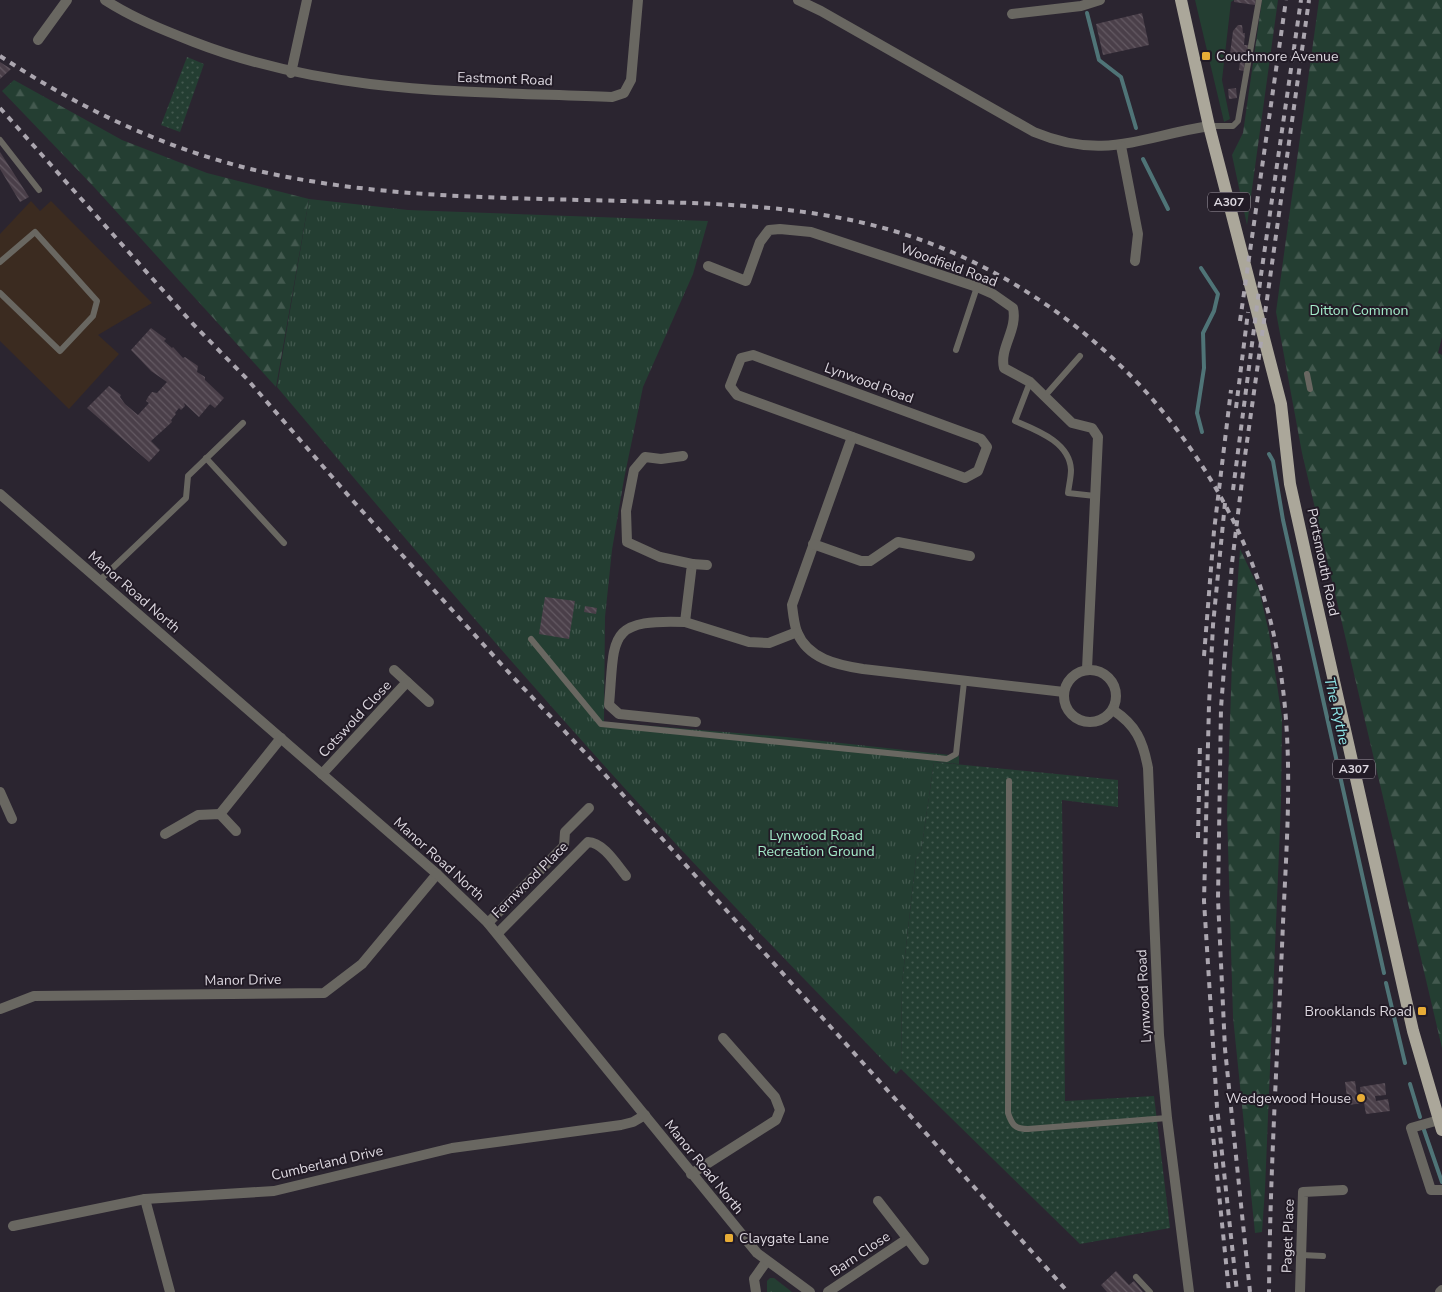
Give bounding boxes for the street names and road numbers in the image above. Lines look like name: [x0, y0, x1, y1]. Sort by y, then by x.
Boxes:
street label: Eastmont Road: [457, 68, 553, 90]
road number: A307: [1208, 192, 1250, 212]
street label: Woodfield Road: [898, 239, 1000, 291]
street label: Lynwood Road: [822, 358, 916, 408]
street label: Portsmouth Road: [1302, 506, 1344, 618]
street label: Manor Road North: [84, 547, 184, 637]
street label: Cotswold Close: [314, 676, 396, 762]
road number: A307: [1333, 760, 1375, 779]
street label: Manor Road North: [389, 813, 489, 905]
street label: Fernwood Place: [488, 838, 572, 922]
street label: Lynwood Road: [1132, 949, 1156, 1043]
street label: Manor Drive: [204, 970, 282, 990]
street label: Manor Road North: [660, 1116, 748, 1218]
street label: Cumberland Drive: [269, 1141, 385, 1185]
street label: Paget Place: [1277, 1199, 1299, 1273]
street label: Barn Close: [826, 1227, 894, 1281]

